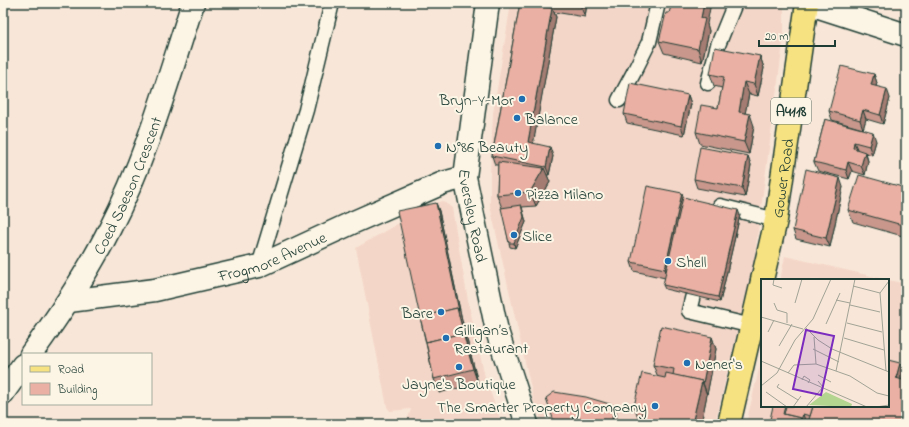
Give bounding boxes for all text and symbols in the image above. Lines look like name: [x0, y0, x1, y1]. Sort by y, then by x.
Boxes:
scale bar: [759, 22, 835, 48]
text: 20 m: [765, 28, 788, 46]
place label: Bryn-Y-Mor: [438, 89, 514, 113]
marker: Bryn-Y-Mor: [517, 94, 527, 104]
road number: A4118: [771, 98, 811, 124]
place label: Balance: [524, 108, 579, 132]
street label: Coed Saeson Crescent: [88, 113, 170, 260]
marker: Balance: [512, 113, 522, 123]
place label: N°86 Beauty: [446, 136, 528, 160]
street label: Gower Road: [766, 137, 802, 220]
marker: N°86 Beauty: [433, 141, 443, 151]
street label: Eversley Road: [451, 168, 492, 265]
place label: Pizza Milano: [526, 183, 603, 207]
marker: Pizza Milano: [513, 188, 523, 198]
place label: Slice: [522, 225, 553, 249]
street label: Frogmore Avenue: [215, 226, 332, 289]
marker: Slice: [509, 230, 519, 240]
place label: Shell: [676, 251, 707, 275]
marker: Shell: [663, 256, 673, 266]
inset map: [761, 279, 889, 407]
place label: Bare: [400, 302, 434, 326]
marker: Bare: [436, 307, 446, 317]
place label: Gilligan’s Restaurant: [454, 319, 529, 361]
marker: Gilligan’s Restaurant: [441, 333, 451, 343]
legend: [22, 353, 152, 405]
place label: Nener's: [695, 353, 743, 377]
marker: Nener's: [682, 358, 692, 368]
text: Road: [58, 361, 84, 379]
marker: Jayne's Boutique: [454, 362, 464, 372]
place label: Jayne's Boutique: [402, 373, 517, 397]
text: Building: [57, 381, 97, 400]
place label: The Smarter Property Company: [437, 396, 647, 420]
marker: The Smarter Property Company: [650, 401, 660, 411]

